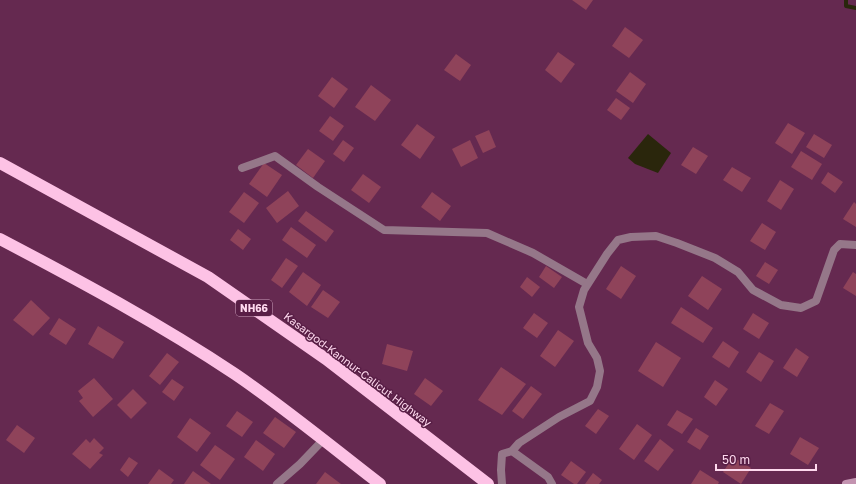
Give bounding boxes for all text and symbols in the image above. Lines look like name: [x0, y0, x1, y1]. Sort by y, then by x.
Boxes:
road number: NH66: [236, 300, 272, 316]
street label: Kasargod-Kannur-Calicut Highway: [282, 309, 434, 429]
scale bar: [716, 446, 816, 472]
text: 50 m: [722, 452, 750, 467]

